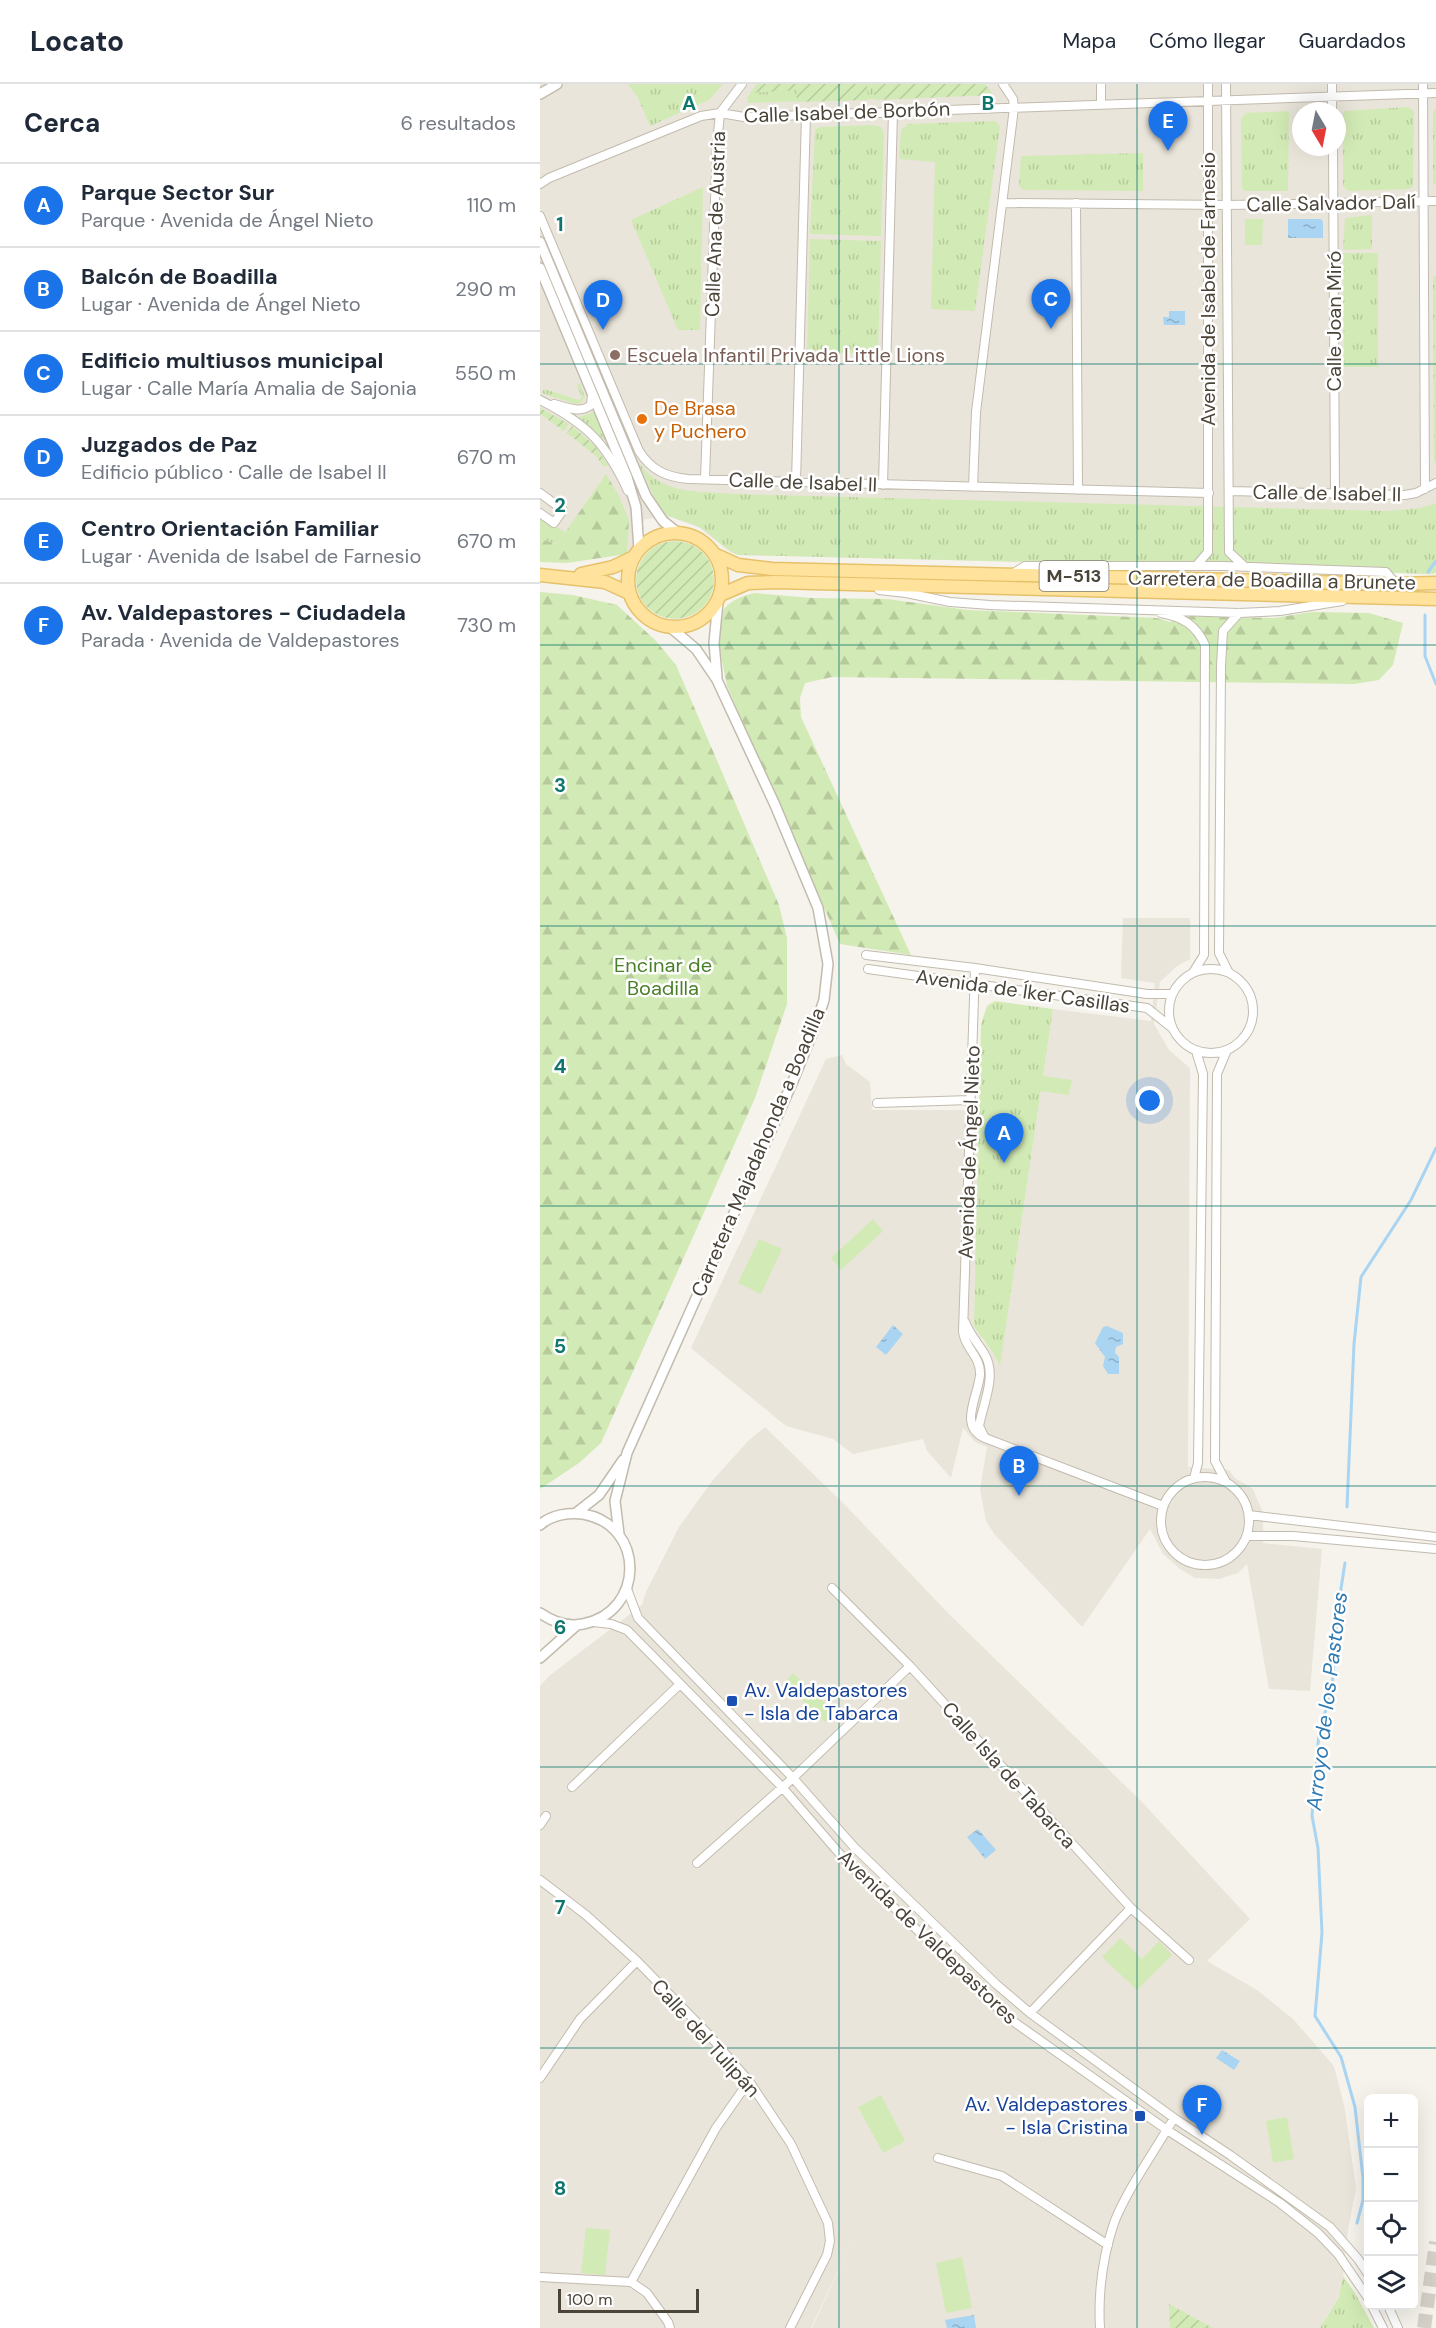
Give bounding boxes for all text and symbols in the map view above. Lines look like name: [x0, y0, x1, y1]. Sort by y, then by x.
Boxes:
text: Locato: [30, 23, 124, 60]
text: Mapa: [1062, 27, 1116, 55]
text: Cómo llegar: [1149, 27, 1266, 55]
text: Guardados: [1299, 27, 1406, 55]
text: A: [682, 90, 696, 116]
text: B: [982, 90, 994, 116]
street label: Calle Isabel de Borbón: [743, 95, 951, 129]
pin: E: [1148, 101, 1188, 151]
north arrow: [1292, 102, 1346, 156]
text: Cerca: [24, 106, 100, 140]
text: 6 resultados: [401, 110, 516, 136]
street label: Calle Ana de Austria: [699, 131, 731, 317]
street label: Avenida de Isabel de Farnesio: [1195, 152, 1221, 426]
text: Parque Sector Sur: [81, 178, 274, 207]
street label: Calle Salvador Dalí: [1246, 189, 1416, 217]
text: A: [36, 192, 51, 218]
text: 110 m: [467, 192, 516, 218]
text: Parque · Avenida de Ángel Nieto: [81, 207, 374, 233]
text: 1: [556, 211, 564, 237]
street label: Calle Joan Miró: [1321, 251, 1347, 391]
text: Balcón de Boadilla: [81, 262, 278, 291]
text: B: [37, 276, 50, 302]
text: 290 m: [455, 276, 516, 302]
pin: D: [584, 280, 622, 330]
pin: C: [1032, 280, 1070, 329]
text: Lugar · Avenida de Ángel Nieto: [81, 291, 361, 317]
place label: Escuela Infantil Privada Little Lions: [627, 342, 945, 368]
text: Edificio multiusos municipal: [81, 346, 383, 375]
marker: Escuela Infantil Privada Little Lions: [608, 348, 622, 362]
text: C: [36, 360, 51, 386]
text: 550 m: [455, 360, 516, 386]
text: Lugar · Calle María Amalia de Sajonia: [81, 375, 417, 401]
place label: De Brasa y Puchero: [654, 395, 747, 444]
marker: De Brasa y Puchero: [635, 412, 649, 426]
text: Juzgados de Paz: [81, 430, 257, 459]
text: D: [36, 444, 51, 470]
text: 670 m: [457, 444, 516, 470]
text: Edificio público · Calle de Isabel II: [81, 459, 387, 485]
street label: Calle de Isabel II: [728, 466, 878, 498]
street label: Calle de Isabel II: [1252, 479, 1402, 507]
text: 2: [554, 492, 566, 518]
text: Centro Orientación Familiar: [81, 514, 379, 543]
text: E: [38, 528, 49, 554]
text: 670 m: [457, 528, 516, 554]
text: Lugar · Avenida de Isabel de Farnesio: [81, 543, 421, 569]
road number: M-513: [1040, 561, 1108, 591]
street label: Carretera de Boadilla a Brunete: [1128, 564, 1416, 596]
text: Av. Valdepastores - Ciudadela: [81, 598, 406, 627]
text: F: [38, 612, 49, 638]
text: 730 m: [457, 612, 516, 638]
text: Parada · Avenida de Valdepastores: [81, 627, 400, 653]
text: 3: [554, 772, 566, 798]
park label: Encinar de Boadilla: [614, 952, 712, 1001]
street label: Avenida de Íker Casillas: [914, 963, 1132, 1019]
street label: Carretera Majadahonda a Boadilla: [685, 1003, 831, 1301]
street label: Avenida de Ángel Nieto: [952, 1045, 986, 1259]
text: 4: [554, 1053, 567, 1079]
your location: [1135, 1086, 1164, 1115]
pin: A: [984, 1114, 1024, 1163]
text: 5: [554, 1333, 566, 1359]
pin: B: [1000, 1446, 1038, 1496]
water label: Arroyo de los Pastores: [1300, 1590, 1354, 1813]
text: 6: [554, 1614, 566, 1640]
place label: Av. Valdepastores - Isla de Tabarca: [744, 1677, 908, 1726]
marker: Av. Valdepastores - Isla de Tabarca: [725, 1694, 739, 1708]
street label: Calle Isla de Tabarca: [936, 1696, 1082, 1854]
street label: Avenida de Valdepastores: [833, 1844, 1023, 2030]
text: 7: [555, 1894, 566, 1920]
street label: Calle del Tulipán: [646, 1973, 766, 2103]
pin: F: [1182, 2086, 1222, 2135]
place label: Av. Valdepastores - Isla Cristina: [964, 2091, 1128, 2140]
map controls: [1364, 2094, 1418, 2310]
button: +: [1364, 2094, 1418, 2148]
marker: Av. Valdepastores - Isla Cristina: [1133, 2109, 1147, 2123]
button: −: [1364, 2148, 1418, 2202]
text: 8: [554, 2175, 566, 2201]
button: locate: [1364, 2202, 1418, 2256]
button: layers: [1364, 2256, 1418, 2310]
scale bar: [558, 2286, 699, 2314]
text: 100 m: [567, 2289, 612, 2310]

